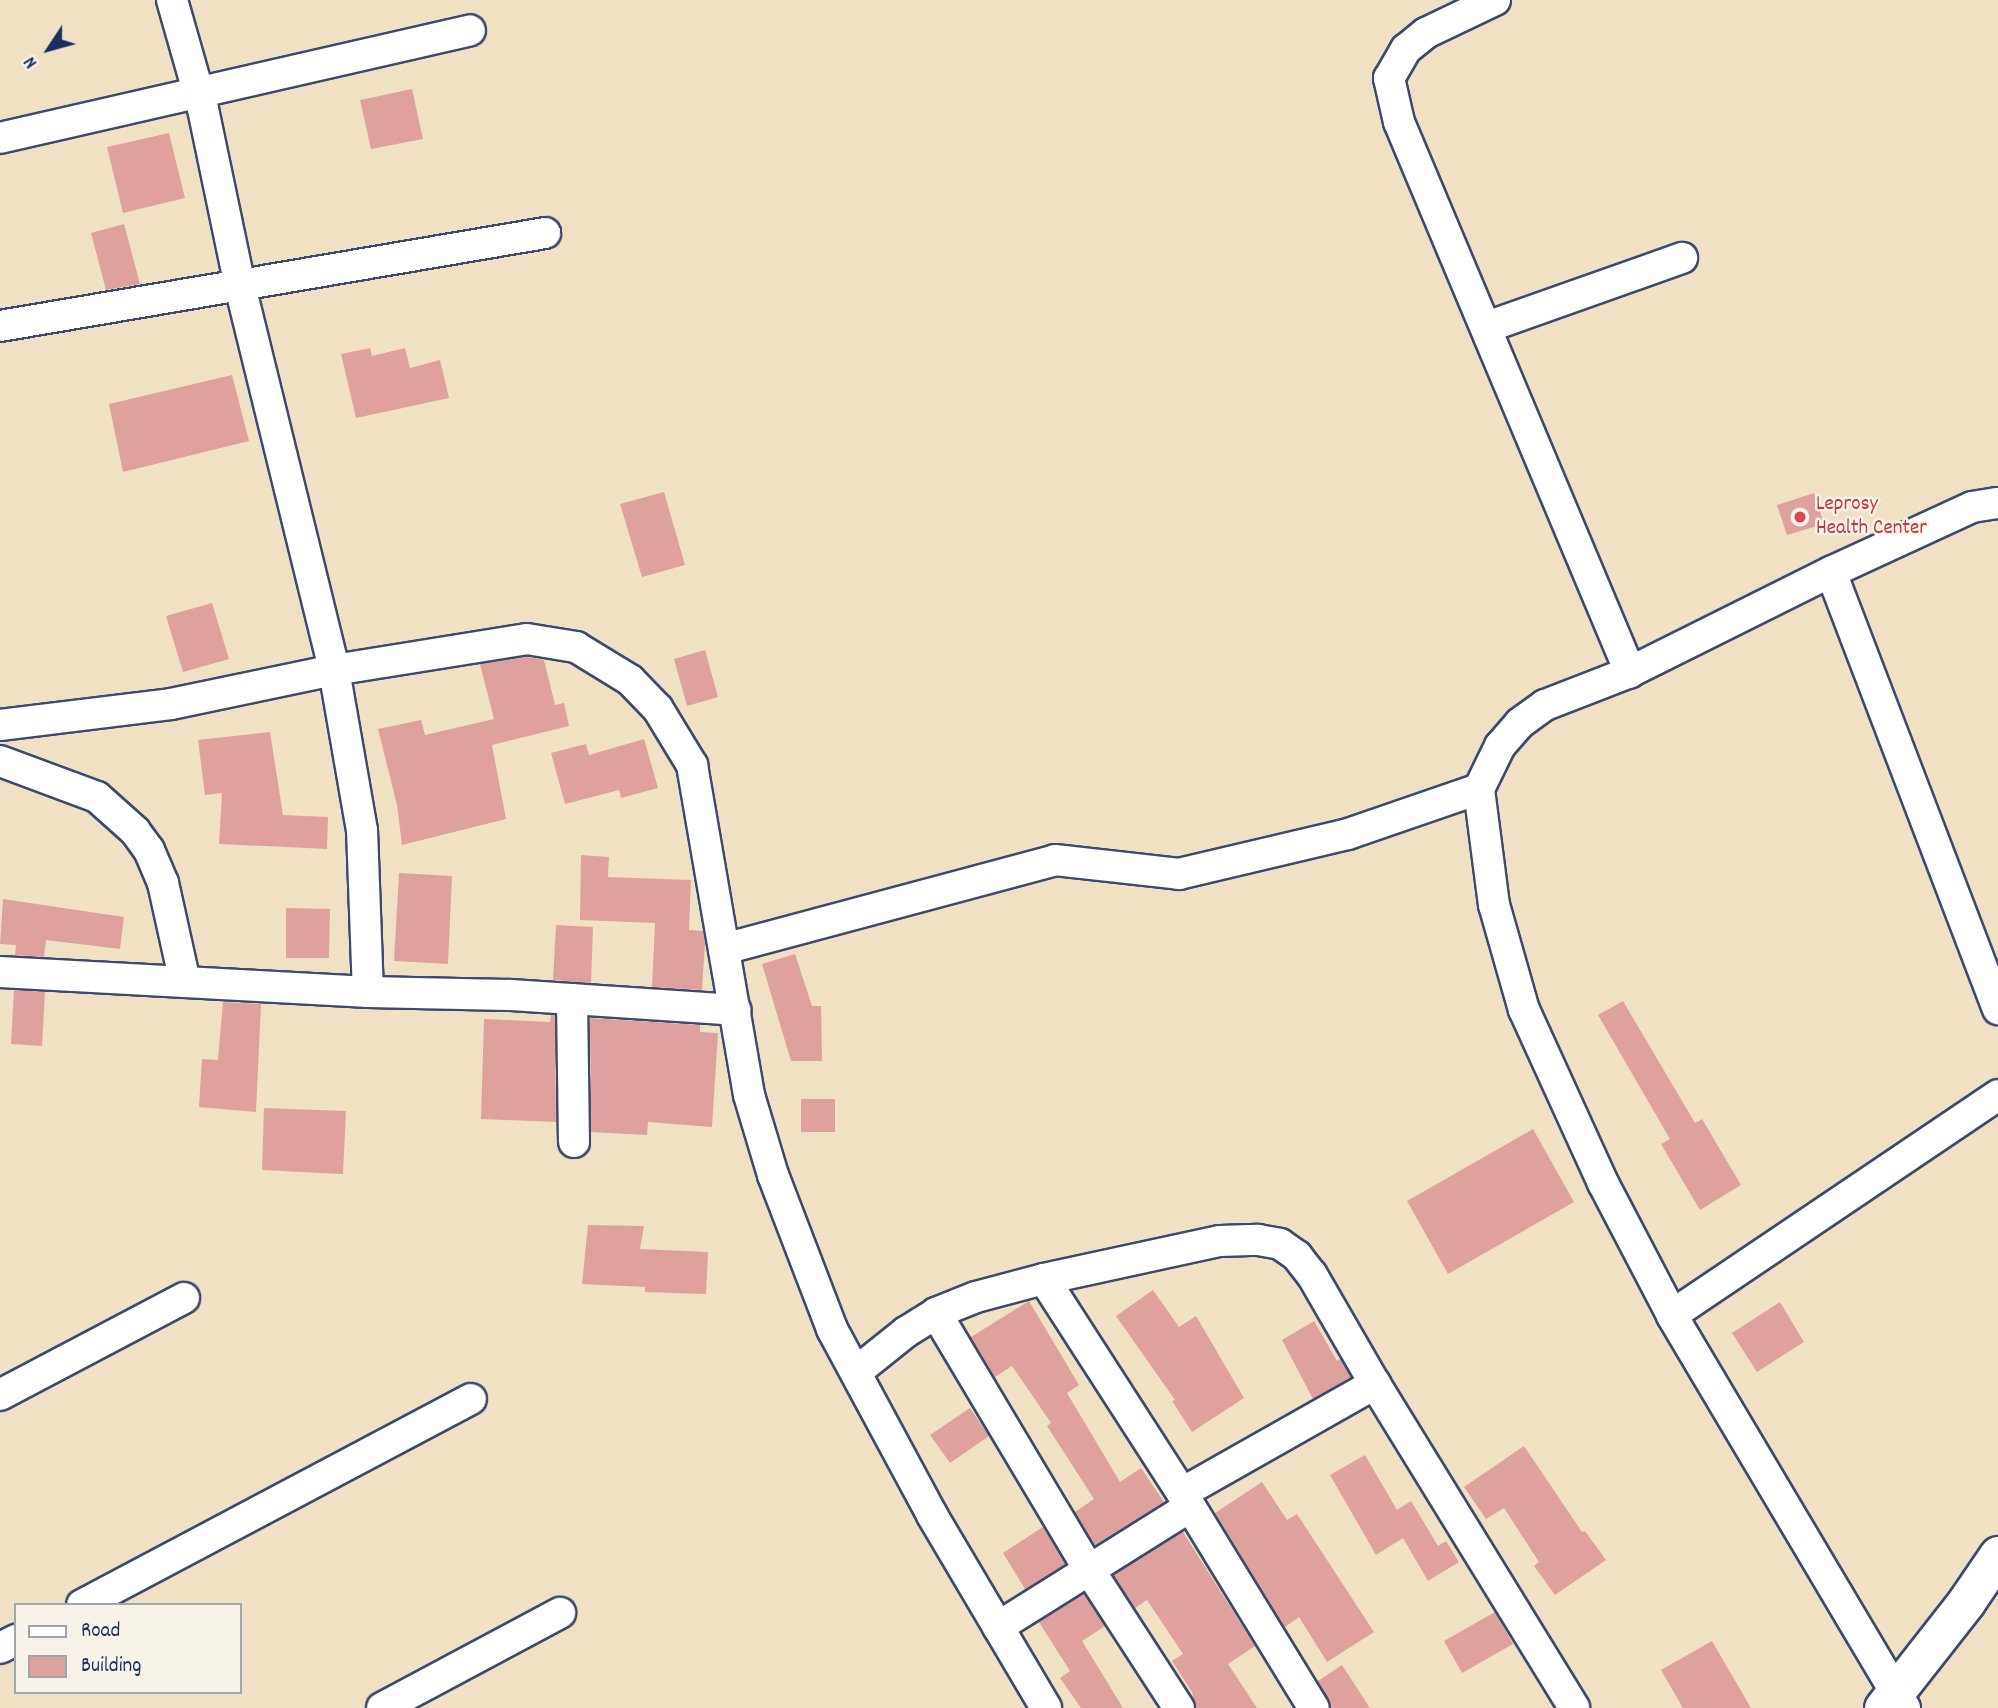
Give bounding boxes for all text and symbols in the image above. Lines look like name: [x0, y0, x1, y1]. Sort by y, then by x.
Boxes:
north arrow: [14, 14, 84, 84]
text: N: [18, 50, 45, 73]
place label: Leprosy Health Center: [1816, 492, 1927, 542]
marker: Leprosy Health Center: [1790, 507, 1810, 527]
legend: [14, 1603, 242, 1694]
text: Road: [81, 1617, 120, 1647]
text: Building: [81, 1652, 141, 1682]

